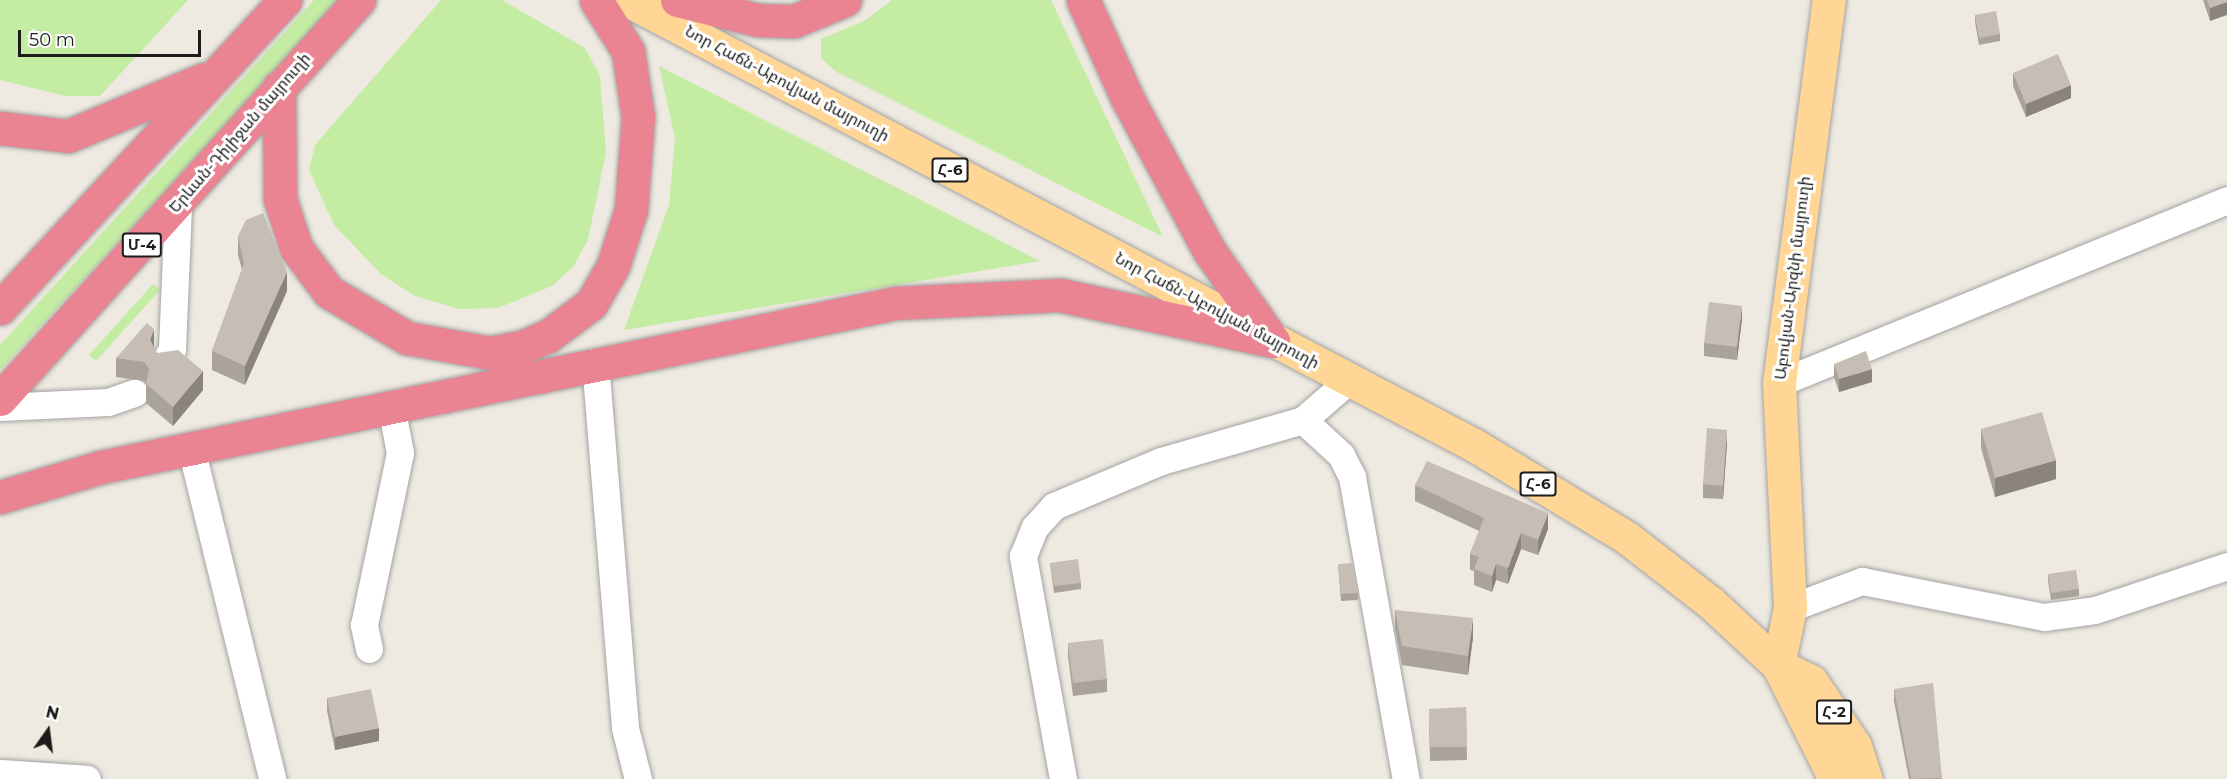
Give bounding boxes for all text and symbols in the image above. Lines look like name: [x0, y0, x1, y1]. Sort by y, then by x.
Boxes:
scale bar: [21, 18, 204, 56]
street label: Նոր Հաճն-Աբովյան մայրուղի: [682, 22, 892, 146]
text: 50 m: [29, 29, 75, 51]
street label: Երևան-Դիլիջան մայրուղի: [165, 49, 315, 217]
road number: Հ-6: [930, 158, 970, 182]
street label: Աբովյան-Արզնի մայրուղի: [1771, 175, 1815, 381]
road number: Մ-4: [121, 233, 163, 257]
street label: Նոր Հաճն-Աբովյան մայրուղի: [1112, 249, 1322, 373]
road number: Հ-6: [1518, 472, 1558, 496]
road number: Հ-2: [1816, 700, 1852, 724]
north arrow: [18, 701, 78, 761]
text: N: [44, 702, 61, 724]

